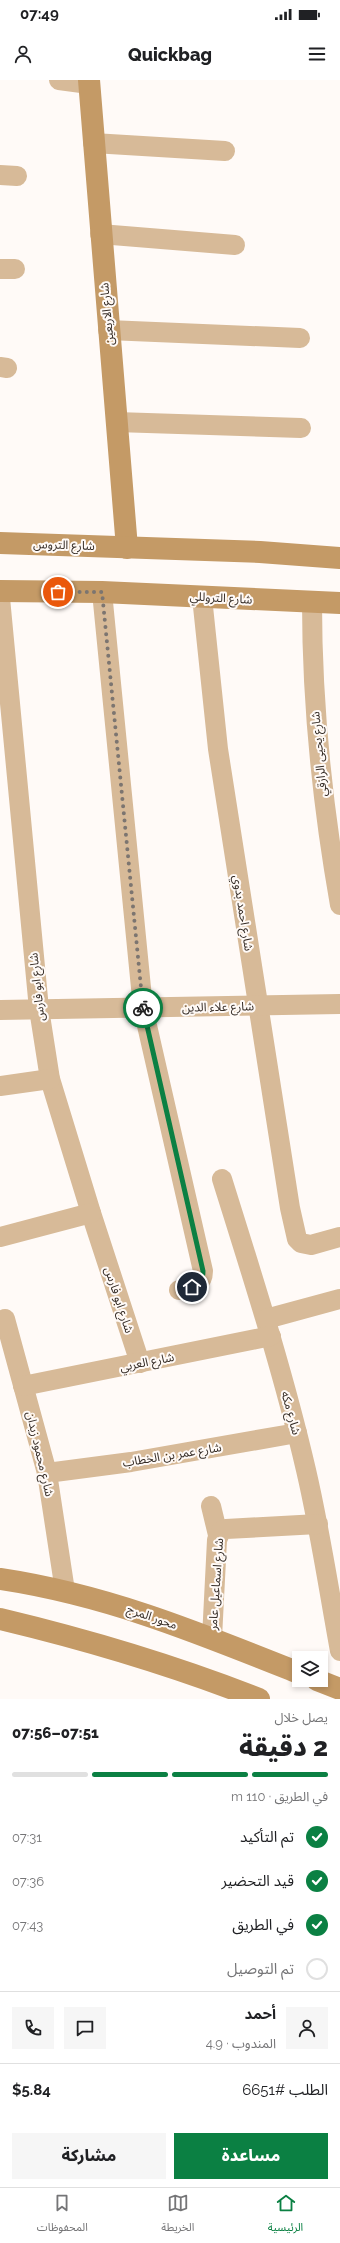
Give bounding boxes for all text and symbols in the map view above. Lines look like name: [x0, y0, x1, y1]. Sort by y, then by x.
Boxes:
text: 07:49: [20, 5, 59, 23]
icon: person: [12, 43, 34, 65]
icon: menu: [306, 43, 328, 65]
text: Quickbag: [128, 44, 212, 65]
street label: شارع الاربعين: [97, 282, 119, 346]
street label: شارع التروس: [33, 537, 95, 555]
pin: [41, 575, 75, 609]
icon: bag: [47, 581, 69, 603]
street label: شارع التروللي: [189, 589, 253, 609]
street label: شارع يحيى الرازقي: [308, 711, 332, 797]
street label: شارع احمد بدوي: [227, 874, 256, 952]
street label: شارع ابو فارس: [26, 952, 50, 1022]
courier: [123, 988, 163, 1028]
icon: bike: [132, 997, 154, 1019]
street label: شارع علاء الدين: [182, 999, 254, 1017]
street label: شارع ابو فارس: [100, 1265, 136, 1335]
pin: [175, 1270, 209, 1304]
icon: home: [181, 1276, 203, 1298]
street label: شارع العربي: [119, 1350, 176, 1377]
street label: شارع مكه: [277, 1390, 304, 1437]
street label: شارع محمود زيدان: [21, 1410, 57, 1498]
street label: شارع عمر بن الخطاب: [122, 1440, 223, 1472]
street label: شارع اسماعيل عامر: [206, 1538, 228, 1632]
street label: محور المرج: [124, 1602, 179, 1634]
map controls: [292, 1651, 328, 1687]
button: layers: [292, 1651, 328, 1687]
text: يصل خلال: [274, 1710, 328, 1725]
text: 07:51–07:56: [12, 1724, 99, 1742]
text: 2 دقيقة: [239, 1732, 328, 1762]
text: في الطريق · 110 m: [231, 1789, 328, 1804]
icon: check: [306, 1826, 328, 1848]
text: تم التأكيد: [240, 1828, 294, 1846]
text: 07:31: [12, 1830, 42, 1845]
icon: check: [306, 1870, 328, 1892]
text: قيد التحضير: [222, 1872, 294, 1890]
text: 07:36: [12, 1874, 44, 1889]
icon: check: [306, 1914, 328, 1936]
text: في الطريق: [232, 1916, 294, 1934]
text: 07:43: [12, 1918, 43, 1933]
text: تم التوصيل: [227, 1960, 294, 1978]
text: أحمد: [245, 2005, 276, 2023]
button: phone: [12, 2007, 54, 2049]
button: chat: [64, 2007, 106, 2049]
button: person: [286, 2007, 328, 2049]
text: المندوب · 4.9: [206, 2036, 276, 2051]
text: $5.84: [12, 2081, 51, 2099]
text: الطلب #6651: [242, 2081, 328, 2099]
button: مشاركة: [12, 2133, 166, 2179]
button: مساعدة: [174, 2133, 328, 2179]
tab: المحفوظات: [37, 2192, 88, 2239]
tab: الخريطة: [161, 2192, 194, 2239]
tab: الرئيسية: [268, 2192, 303, 2239]

